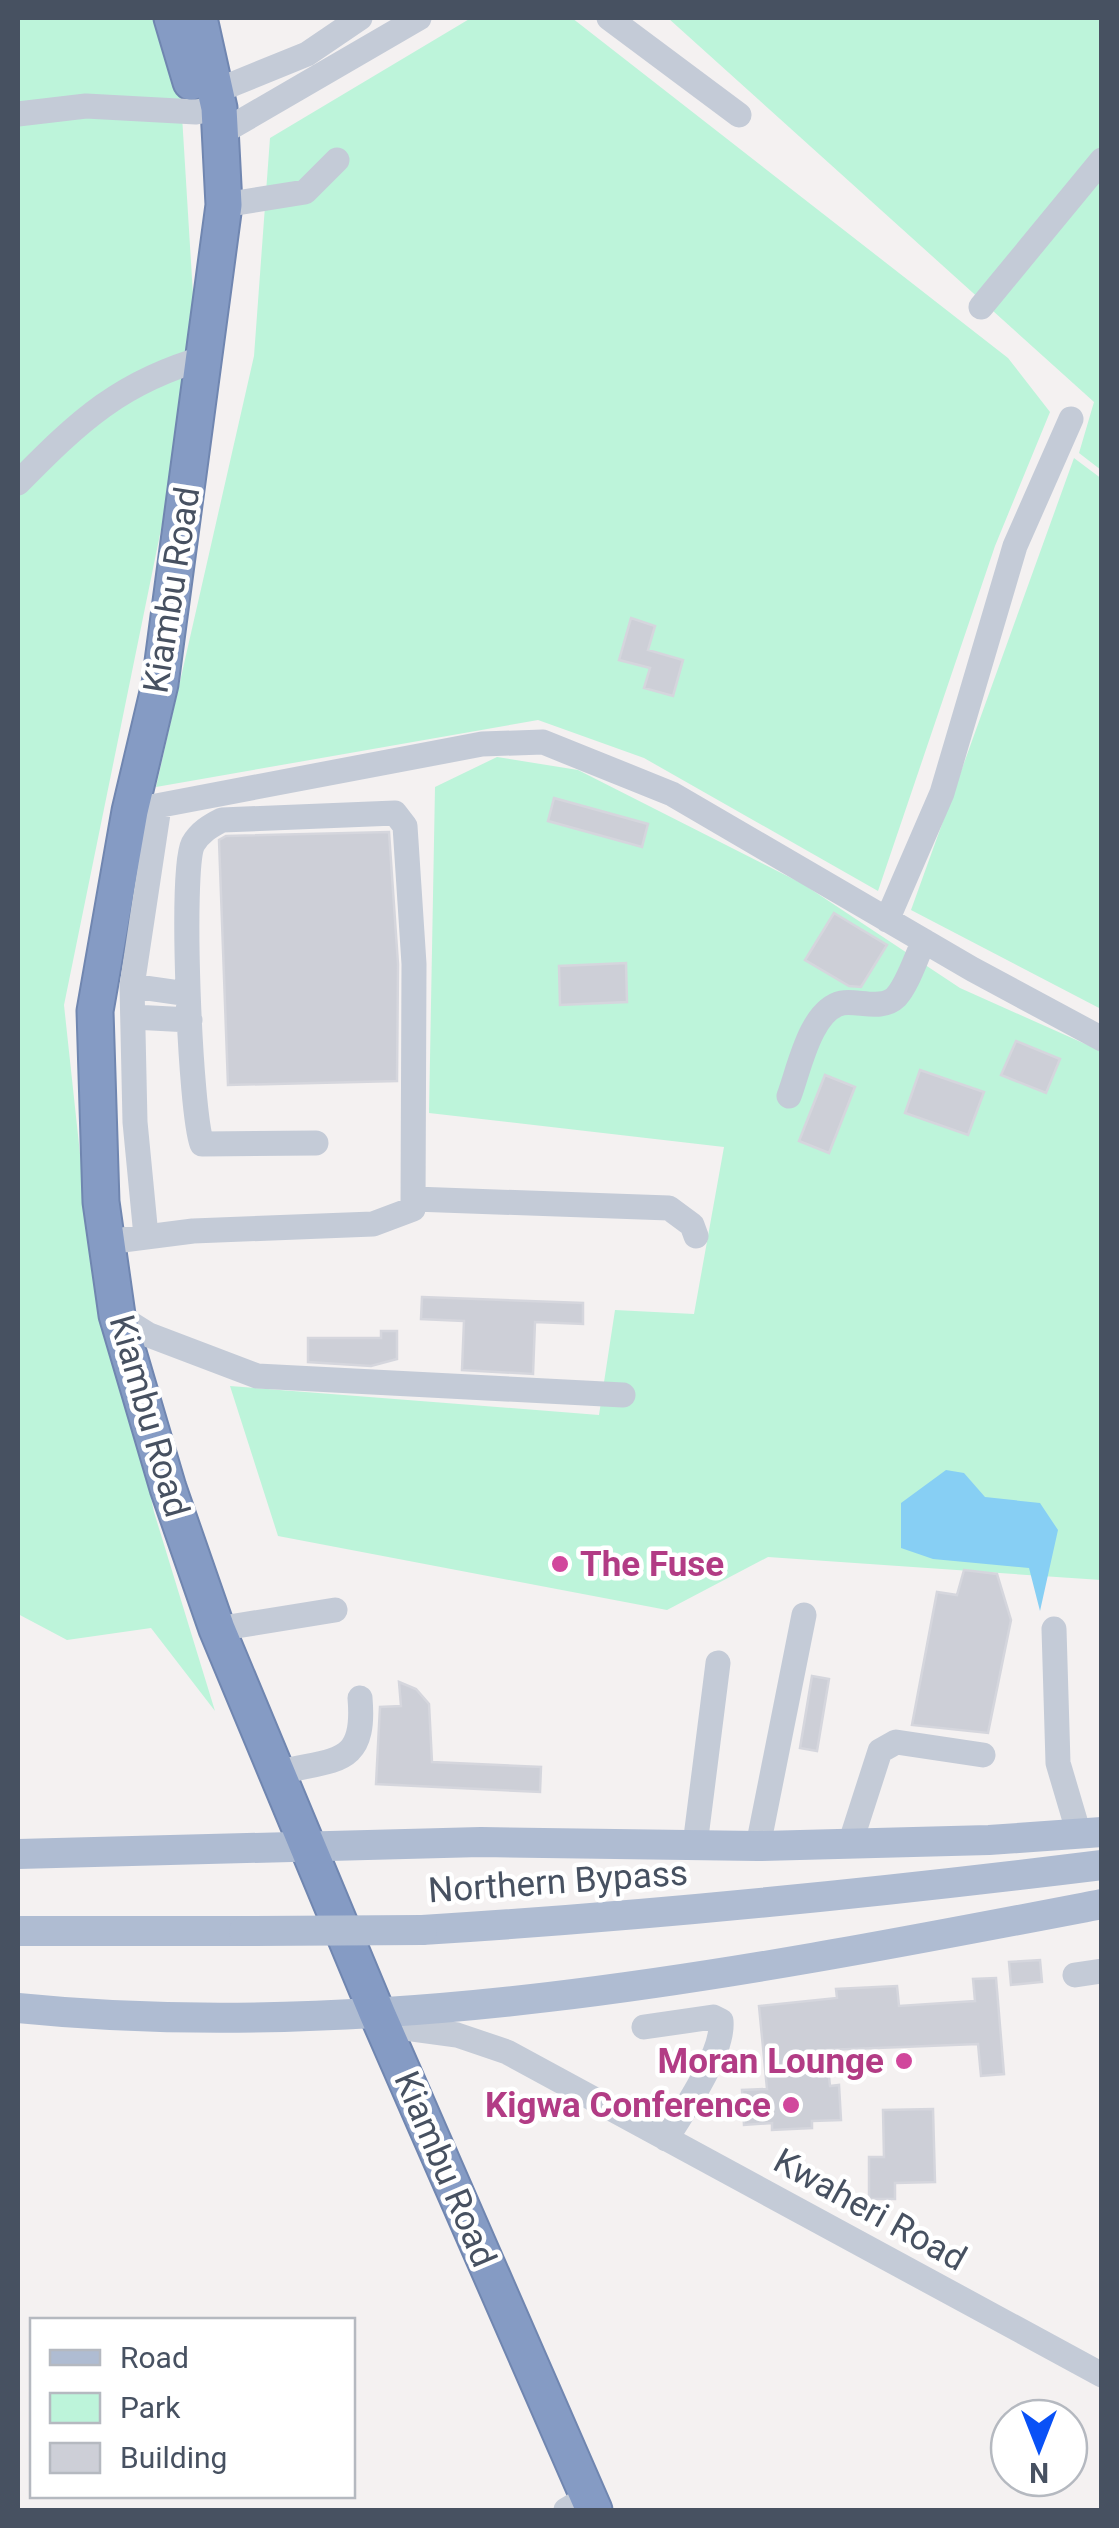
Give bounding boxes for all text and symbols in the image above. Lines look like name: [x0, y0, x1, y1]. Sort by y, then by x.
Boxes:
street label: Kiambu Road: [135, 484, 209, 696]
street label: Kiambu Road: [101, 1310, 197, 1522]
place label: The Fuse: [580, 1544, 724, 1585]
marker: The Fuse: [549, 1553, 571, 1575]
street label: Northern Bypass: [427, 1852, 689, 1912]
place label: Moran Lounge: [657, 2041, 884, 2082]
marker: Moran Lounge: [893, 2050, 915, 2072]
street label: Kiambu Road: [385, 2065, 505, 2273]
place label: Kigwa Conference: [485, 2085, 771, 2126]
marker: Kigwa Conference: [780, 2094, 802, 2116]
street label: Kwaheri Road: [767, 2140, 973, 2280]
legend: [30, 2318, 355, 2498]
text: Road: [120, 2340, 189, 2375]
text: Park: [120, 2390, 181, 2425]
north arrow: [989, 2398, 1089, 2498]
text: Building: [120, 2440, 227, 2475]
text: N: [1029, 2456, 1049, 2489]

